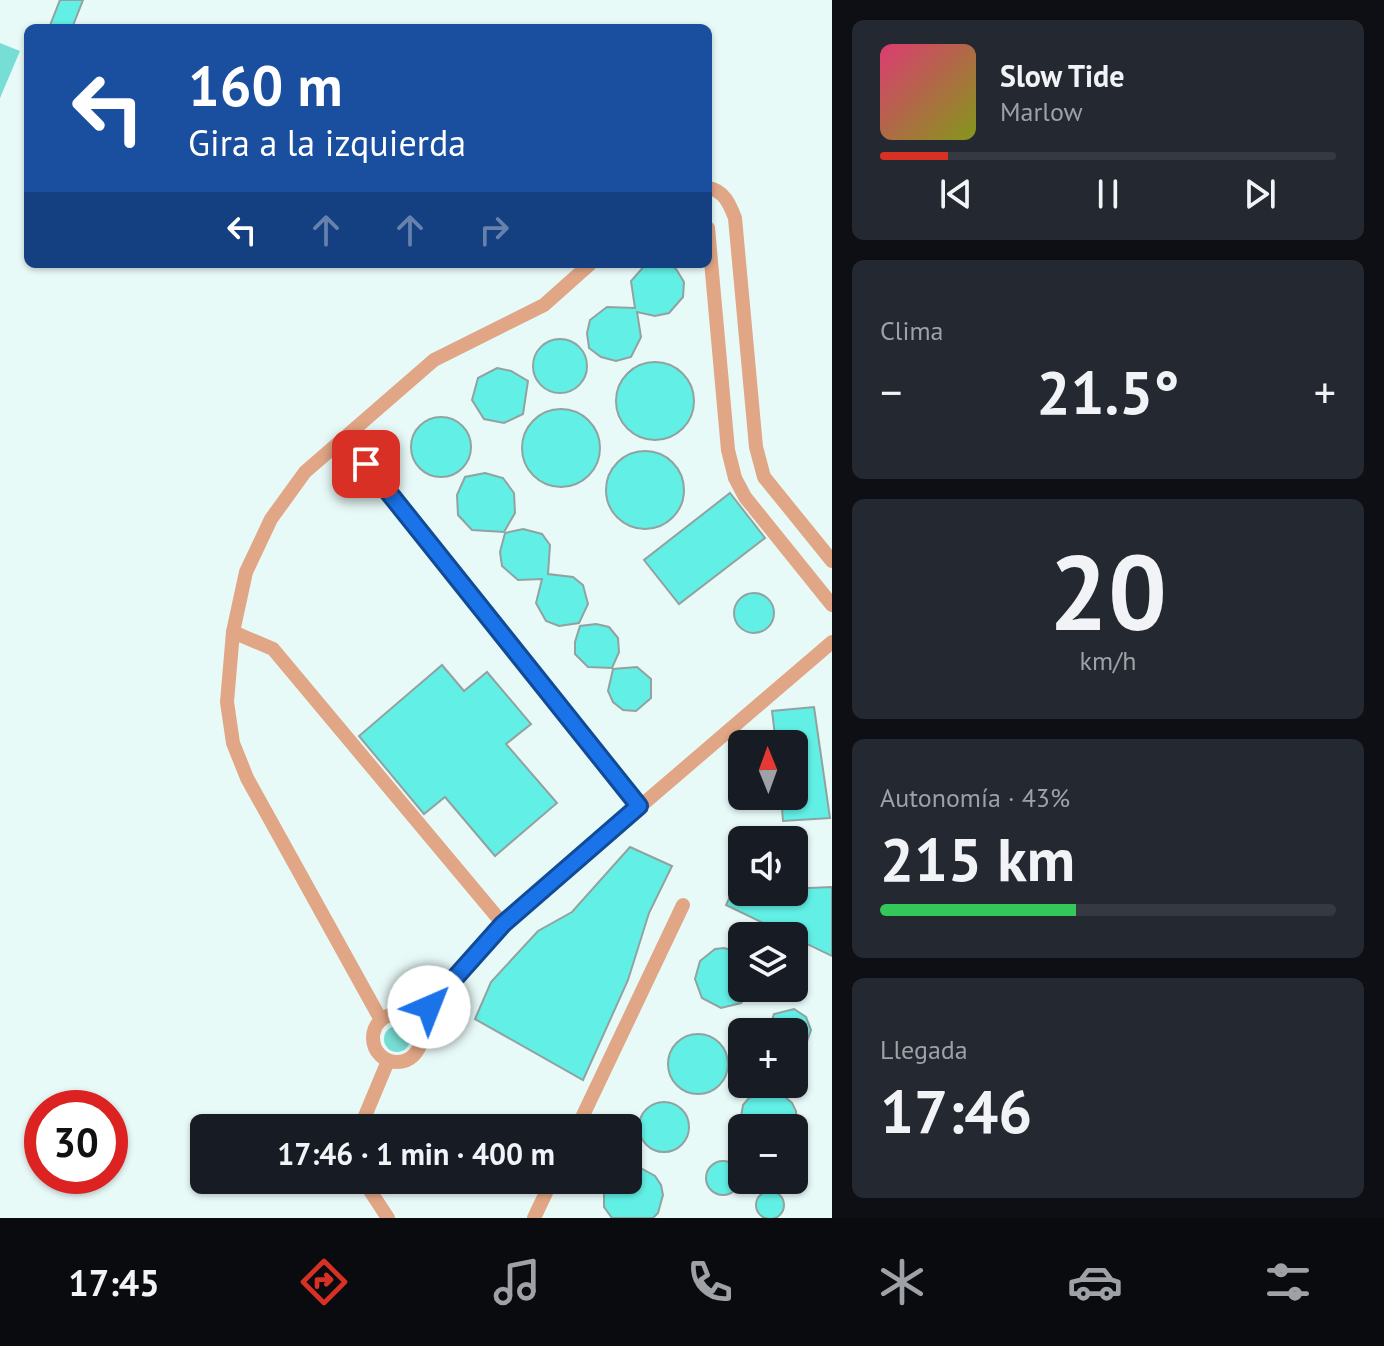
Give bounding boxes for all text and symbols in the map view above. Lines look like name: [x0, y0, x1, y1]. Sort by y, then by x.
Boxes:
text: 160 m: [188, 49, 343, 121]
icon: left: [56, 56, 160, 160]
text: Slow Tide: [1000, 56, 1125, 95]
text: Marlow: [1000, 95, 1083, 128]
text: Gira a la izquierda: [188, 119, 466, 166]
icon: previous: [934, 172, 978, 216]
icon: pause: [1086, 172, 1130, 216]
icon: next: [1238, 172, 1282, 216]
icon: left: [220, 208, 264, 252]
icon: ahead: [304, 208, 348, 252]
icon: ahead: [388, 208, 432, 252]
icon: right: [472, 208, 516, 252]
text: Clima: [880, 314, 943, 347]
text: 21.5°: [1036, 353, 1180, 431]
text: −: [880, 363, 902, 420]
text: +: [1314, 363, 1336, 420]
pin: [332, 430, 400, 498]
icon: arrive: [344, 442, 388, 486]
text: 20: [1049, 524, 1167, 659]
text: km/h: [1080, 644, 1137, 677]
north arrow: [728, 730, 808, 810]
map controls: [728, 730, 808, 1194]
text: Autonomía · 43%: [880, 781, 1070, 814]
text: 215 km: [880, 820, 1075, 898]
button: sound: [728, 826, 808, 906]
button: layers: [728, 922, 808, 1002]
position arrow: [387, 965, 471, 1049]
button: +: [728, 1018, 808, 1098]
text: Llegada: [880, 1033, 968, 1066]
text: 17:46: [880, 1072, 1032, 1150]
speed limit sign: 30: [24, 1090, 128, 1194]
button: −: [728, 1114, 808, 1194]
text: 17:46 · 1 min · 400 m: [277, 1134, 555, 1173]
icon: directions: [296, 1254, 352, 1310]
icon: music: [489, 1254, 545, 1310]
icon: phone: [682, 1254, 738, 1310]
icon: climate: [874, 1254, 930, 1310]
icon: car: [1067, 1254, 1123, 1310]
icon: filters: [1260, 1254, 1316, 1310]
text: 17:45: [68, 1259, 160, 1306]

